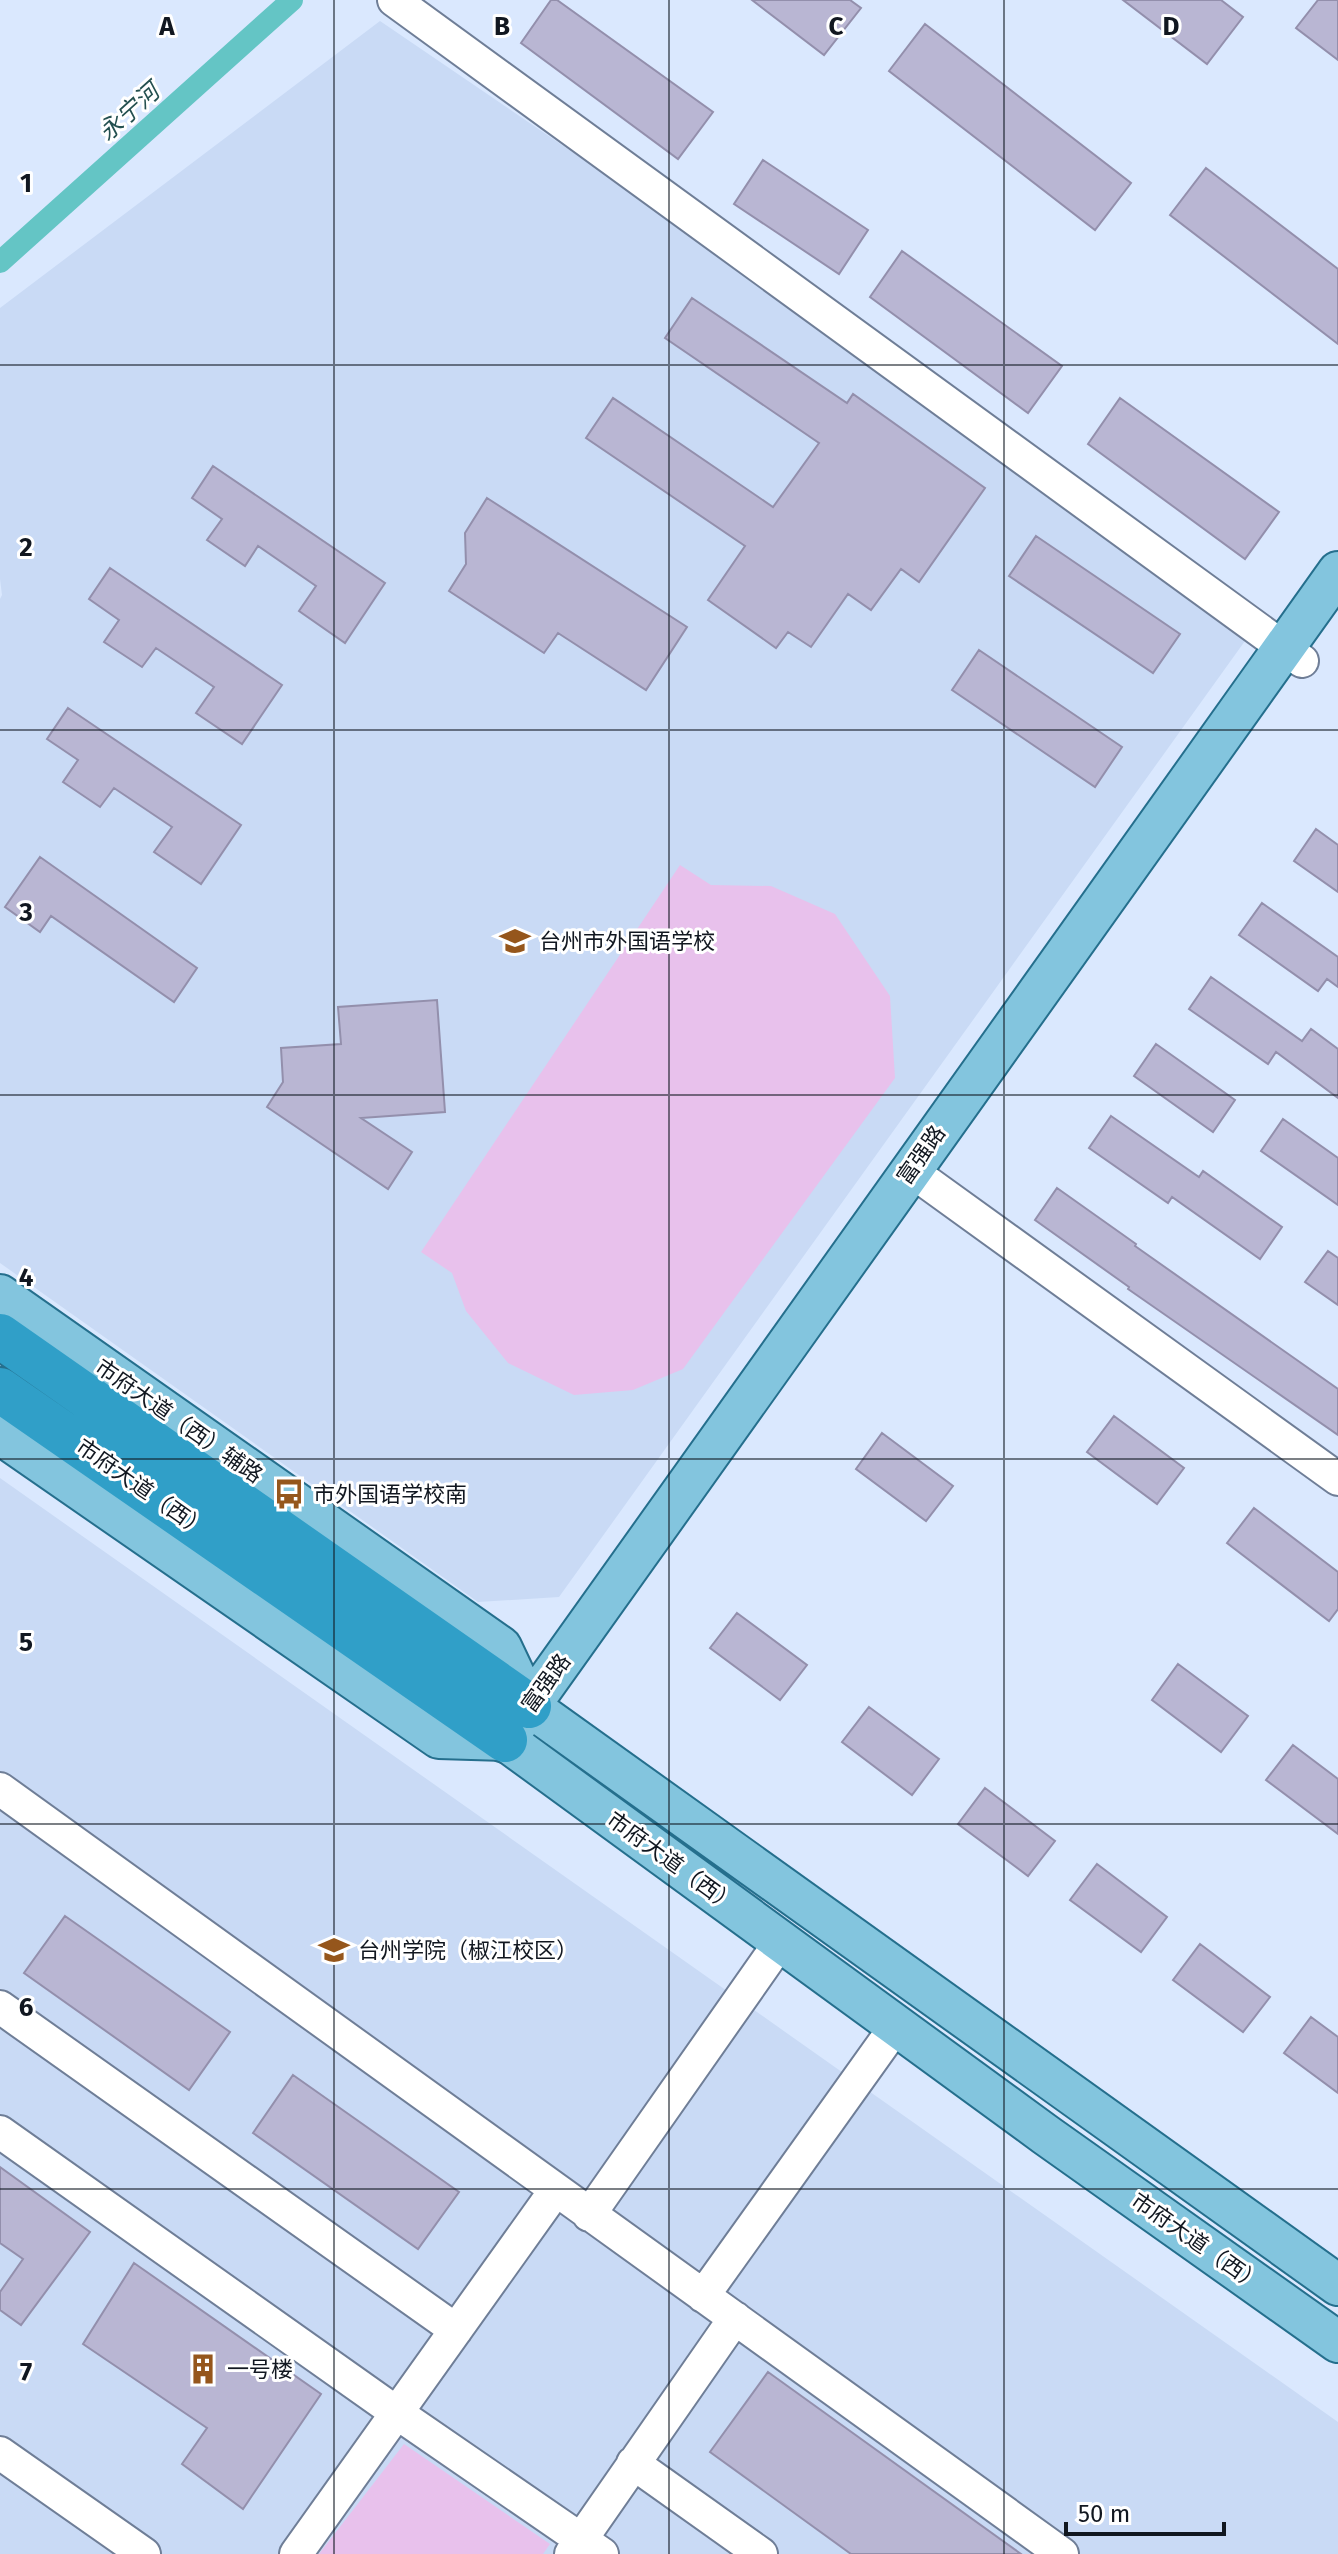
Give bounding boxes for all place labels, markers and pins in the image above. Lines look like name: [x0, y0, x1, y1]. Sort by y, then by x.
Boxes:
school or university icon: 台州市外国语学校: [498, 924, 532, 958]
place label: 台州市外国语学校: [539, 928, 715, 955]
bus stop icon: 市外国语学校南: [272, 1477, 306, 1511]
place label: 市外国语学校南: [313, 1481, 467, 1508]
school or university icon: 台州学院（椒江校区）: [317, 1933, 351, 1967]
place label: 台州学院（椒江校区）: [358, 1937, 578, 1964]
building icon: 一号楼: [186, 2352, 220, 2386]
place label: 一号楼: [227, 2356, 293, 2383]

